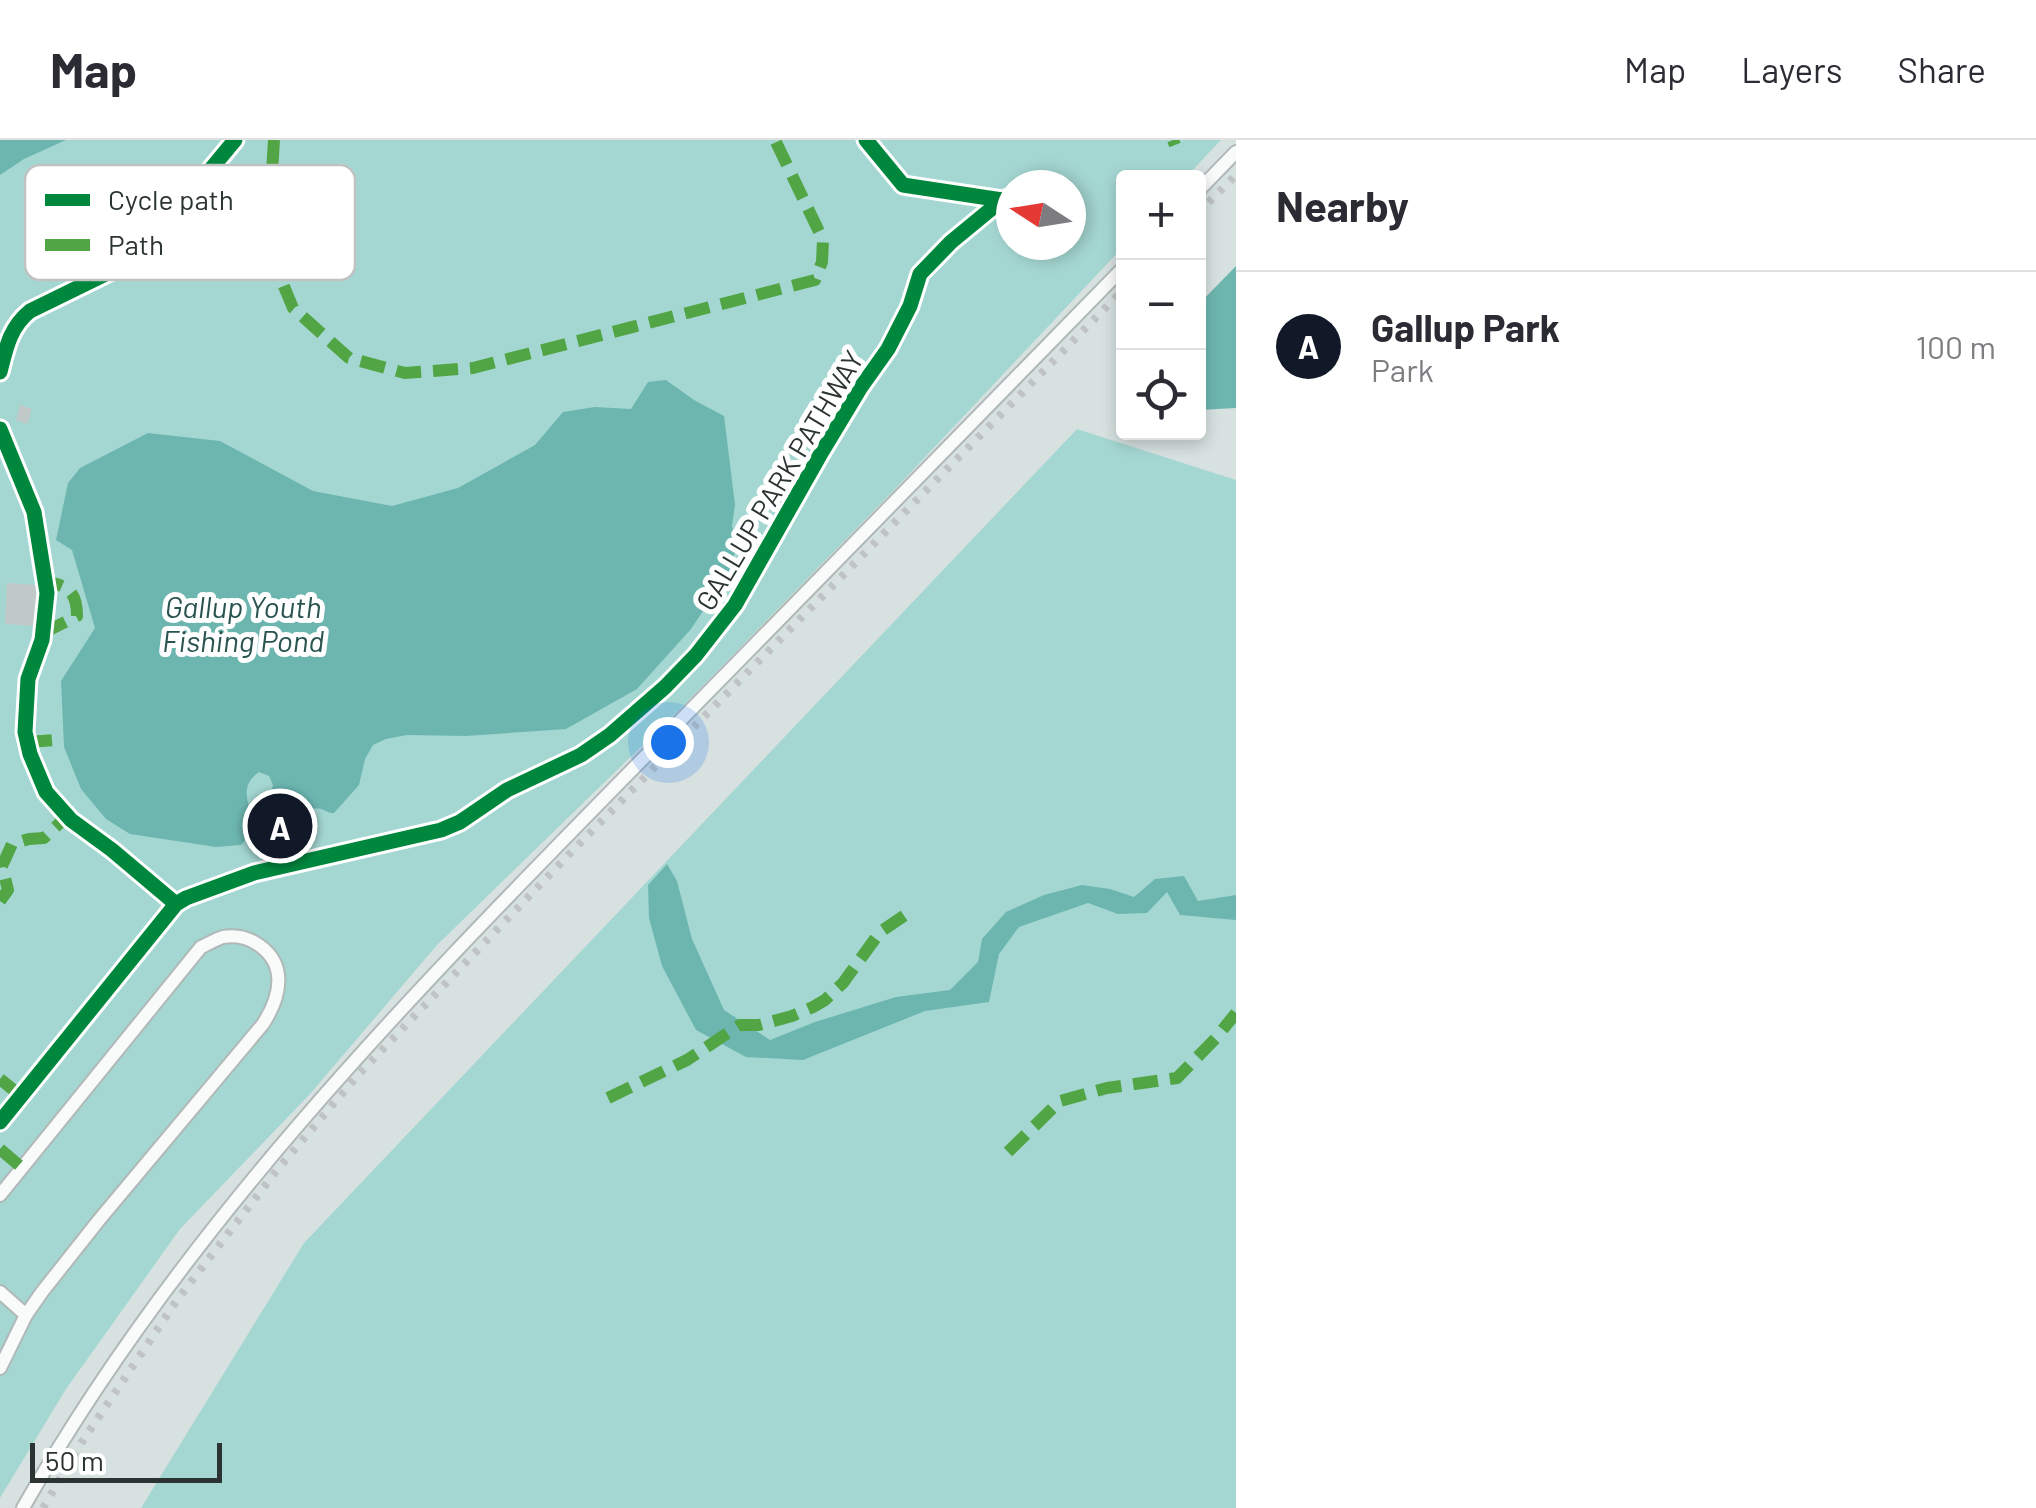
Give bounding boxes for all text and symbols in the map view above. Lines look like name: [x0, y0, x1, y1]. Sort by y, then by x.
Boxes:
text: Map: [50, 40, 137, 98]
text: Map: [1624, 48, 1686, 90]
text: Layers: [1741, 48, 1843, 90]
text: Share: [1898, 48, 1986, 90]
legend: [25, 165, 355, 280]
north arrow: [996, 170, 1086, 260]
map controls: [1116, 170, 1206, 440]
button: +: [1116, 170, 1206, 260]
text: Nearby: [1276, 180, 1409, 230]
text: Cycle path: [108, 182, 234, 216]
text: Path: [108, 227, 164, 261]
button: −: [1116, 260, 1206, 350]
text: Gallup Park: [1371, 304, 1560, 350]
text: A: [1298, 327, 1319, 365]
text: 100 m: [1916, 327, 1996, 365]
street label: GALLUP PARK PATHWAY: [688, 344, 870, 616]
button: locate: [1116, 350, 1206, 440]
text: Park: [1371, 350, 1434, 388]
water label: Gallup Youth Fishing Pond: [162, 588, 324, 658]
your location: [643, 717, 694, 768]
pin: A: [248, 788, 312, 864]
scale bar: [30, 1438, 222, 1482]
text: 50 m: [45, 1443, 104, 1477]

